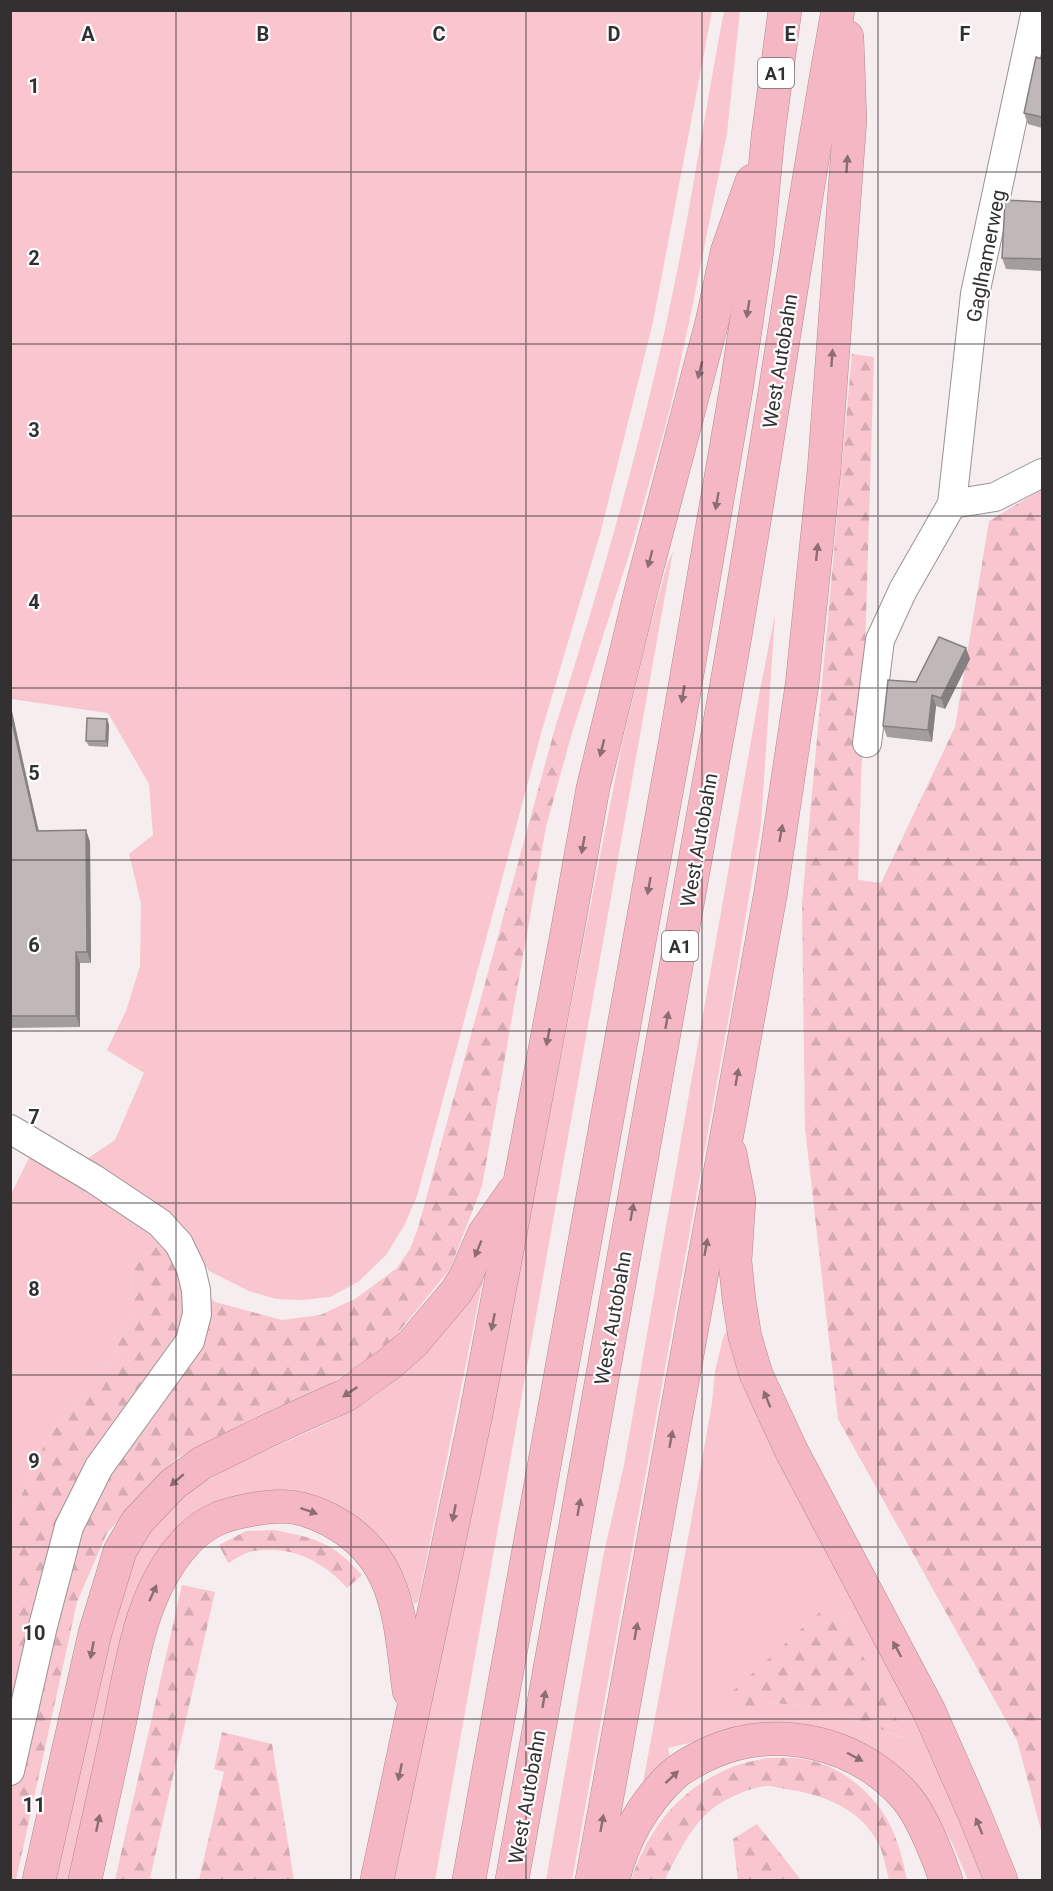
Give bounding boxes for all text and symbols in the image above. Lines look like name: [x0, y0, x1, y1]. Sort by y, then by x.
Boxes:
text: A: [81, 22, 95, 46]
text: B: [257, 22, 269, 46]
text: C: [432, 22, 446, 46]
text: D: [608, 22, 621, 46]
text: E: [784, 22, 796, 46]
text: F: [960, 22, 971, 46]
road number: A1: [758, 58, 794, 88]
text: 1: [28, 74, 40, 98]
one-way arrow: [842, 154, 852, 173]
street label: Gaglhamerweg: [961, 188, 1011, 324]
text: 2: [28, 246, 40, 270]
street label: West Autobahn: [758, 292, 802, 430]
one-way arrow: [744, 300, 753, 319]
one-way arrow: [828, 348, 837, 367]
one-way arrow: [694, 361, 704, 379]
text: 3: [28, 418, 40, 442]
one-way arrow: [712, 492, 721, 511]
one-way arrow: [812, 543, 821, 562]
one-way arrow: [644, 550, 654, 568]
text: 4: [28, 590, 40, 614]
one-way arrow: [679, 684, 688, 703]
one-way arrow: [597, 739, 607, 757]
text: 5: [28, 761, 40, 785]
street label: West Autobahn: [675, 771, 723, 909]
one-way arrow: [776, 824, 785, 843]
one-way arrow: [578, 836, 587, 855]
one-way arrow: [644, 876, 653, 895]
road number: A1: [662, 931, 698, 961]
text: 6: [28, 933, 40, 957]
one-way arrow: [663, 1010, 672, 1029]
one-way arrow: [543, 1028, 552, 1047]
one-way arrow: [733, 1067, 742, 1086]
text: 7: [28, 1105, 40, 1129]
one-way arrow: [628, 1202, 637, 1221]
one-way arrow: [702, 1238, 711, 1257]
one-way arrow: [473, 1240, 483, 1258]
street label: West Autobahn: [589, 1249, 637, 1387]
text: 8: [28, 1277, 40, 1301]
one-way arrow: [488, 1312, 497, 1331]
one-way arrow: [343, 1386, 359, 1398]
one-way arrow: [762, 1390, 772, 1408]
one-way arrow: [667, 1429, 676, 1448]
text: 9: [28, 1449, 40, 1473]
one-way arrow: [170, 1474, 185, 1487]
one-way arrow: [575, 1497, 584, 1516]
one-way arrow: [449, 1504, 458, 1523]
one-way arrow: [300, 1507, 318, 1516]
one-way arrow: [148, 1584, 158, 1602]
text: 10: [23, 1621, 45, 1645]
one-way arrow: [632, 1621, 641, 1640]
one-way arrow: [893, 1640, 903, 1658]
one-way arrow: [87, 1641, 96, 1660]
one-way arrow: [540, 1689, 549, 1708]
street label: West Autobahn: [503, 1728, 551, 1866]
one-way arrow: [847, 1752, 864, 1762]
one-way arrow: [395, 1763, 405, 1782]
one-way arrow: [665, 1770, 680, 1784]
text: 11: [23, 1793, 45, 1817]
one-way arrow: [598, 1813, 607, 1832]
one-way arrow: [93, 1814, 103, 1833]
one-way arrow: [974, 1817, 984, 1835]

